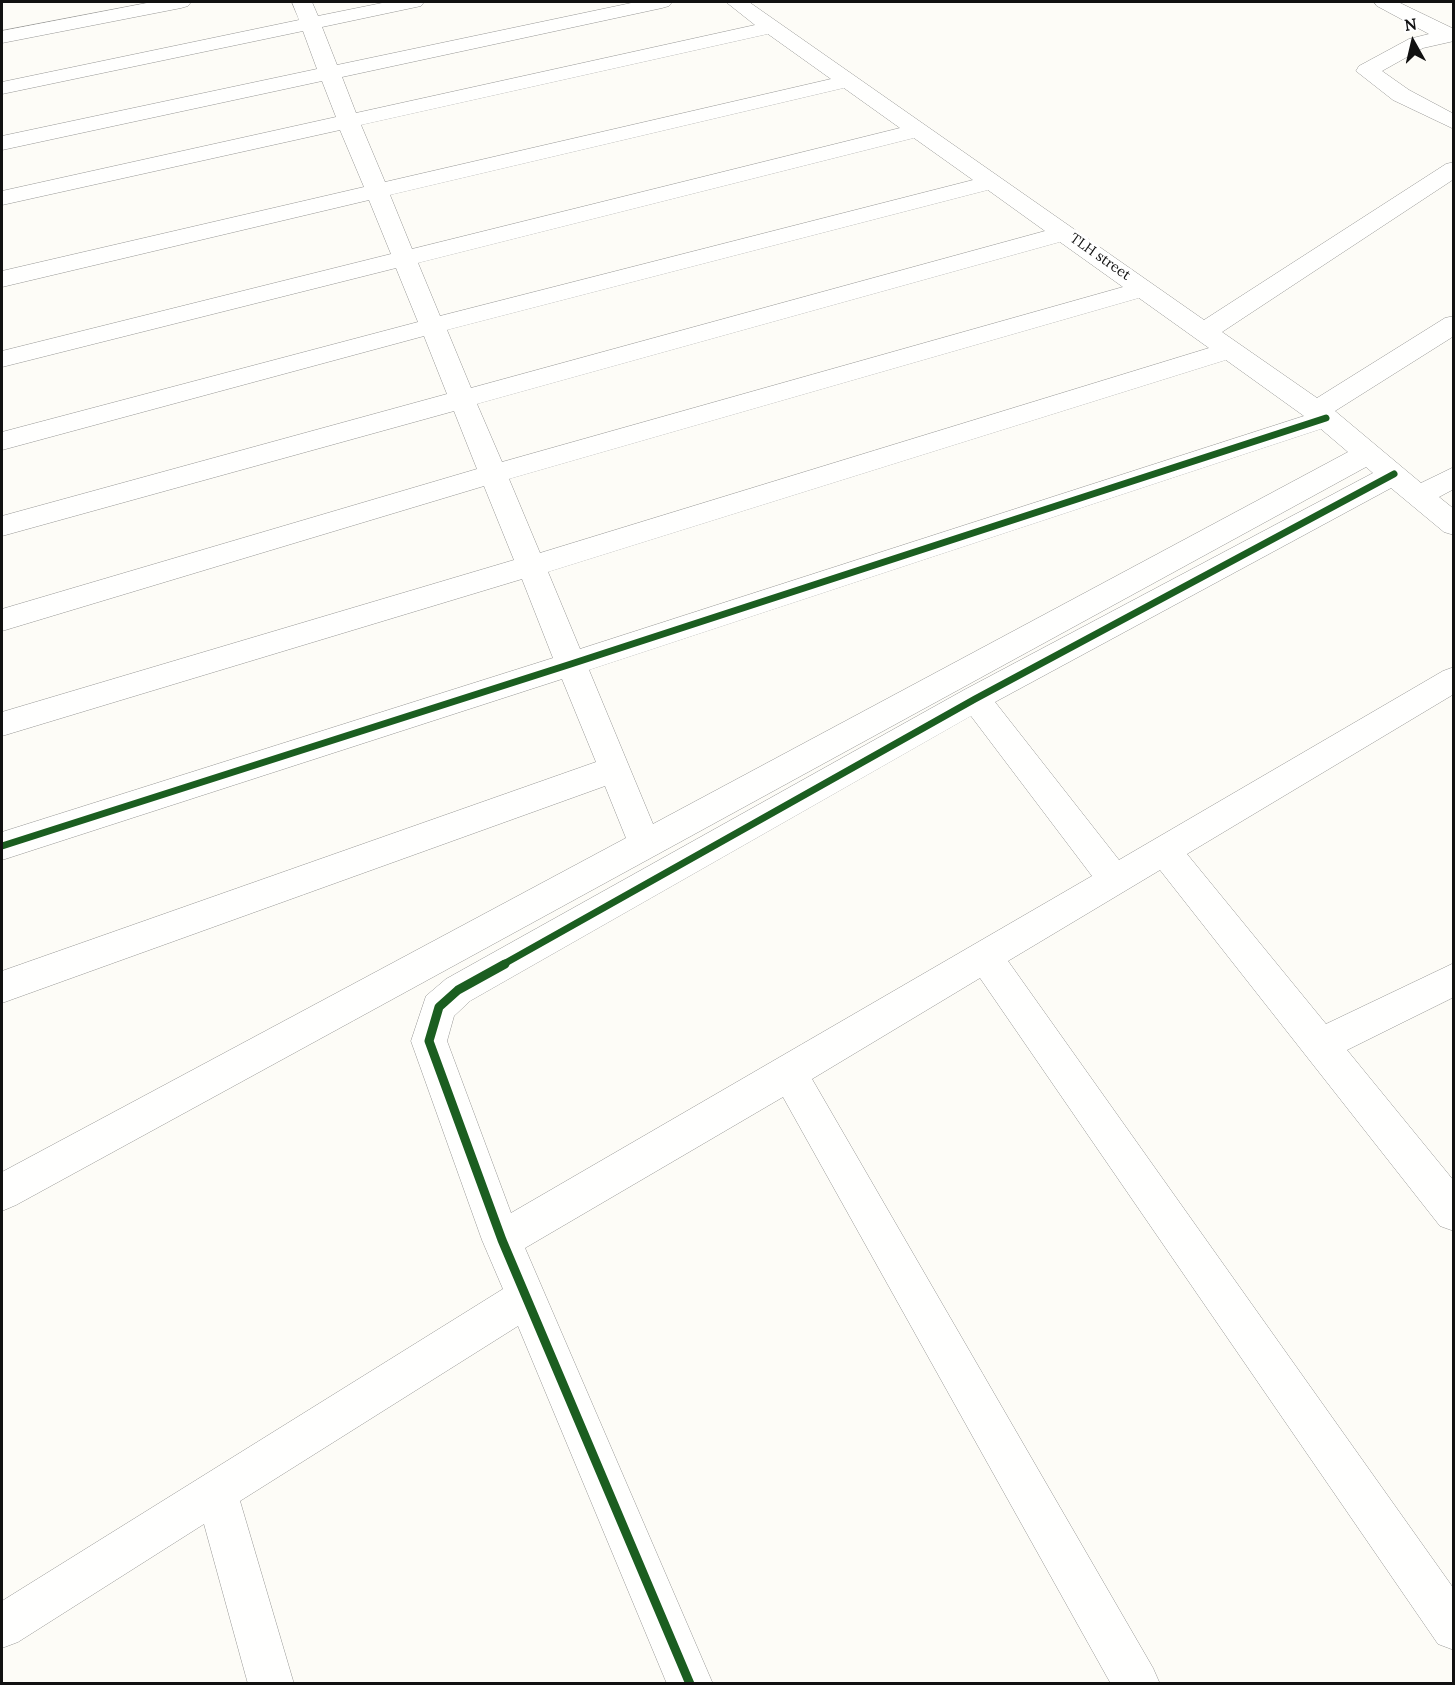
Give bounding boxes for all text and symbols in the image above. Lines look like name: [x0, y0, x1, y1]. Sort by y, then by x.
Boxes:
north arrow: [1383, 12, 1443, 72]
text: N: [1403, 13, 1418, 35]
street label: TLH street: [1067, 230, 1133, 284]

